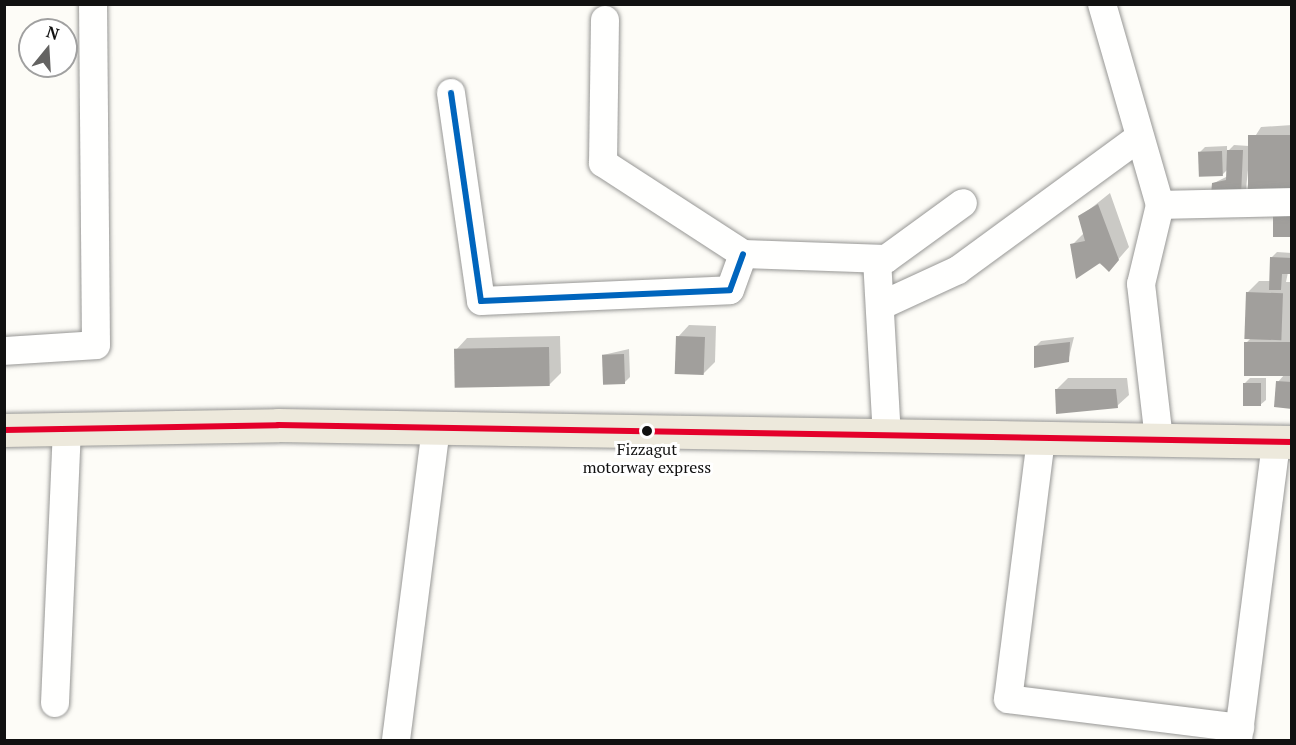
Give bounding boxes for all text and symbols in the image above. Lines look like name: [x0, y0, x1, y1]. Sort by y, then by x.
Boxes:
north arrow: [18, 18, 78, 78]
text: N: [44, 20, 62, 45]
marker: Fizzagut motorway express: [641, 425, 653, 437]
place label: Fizzagut motorway express: [583, 439, 711, 477]

